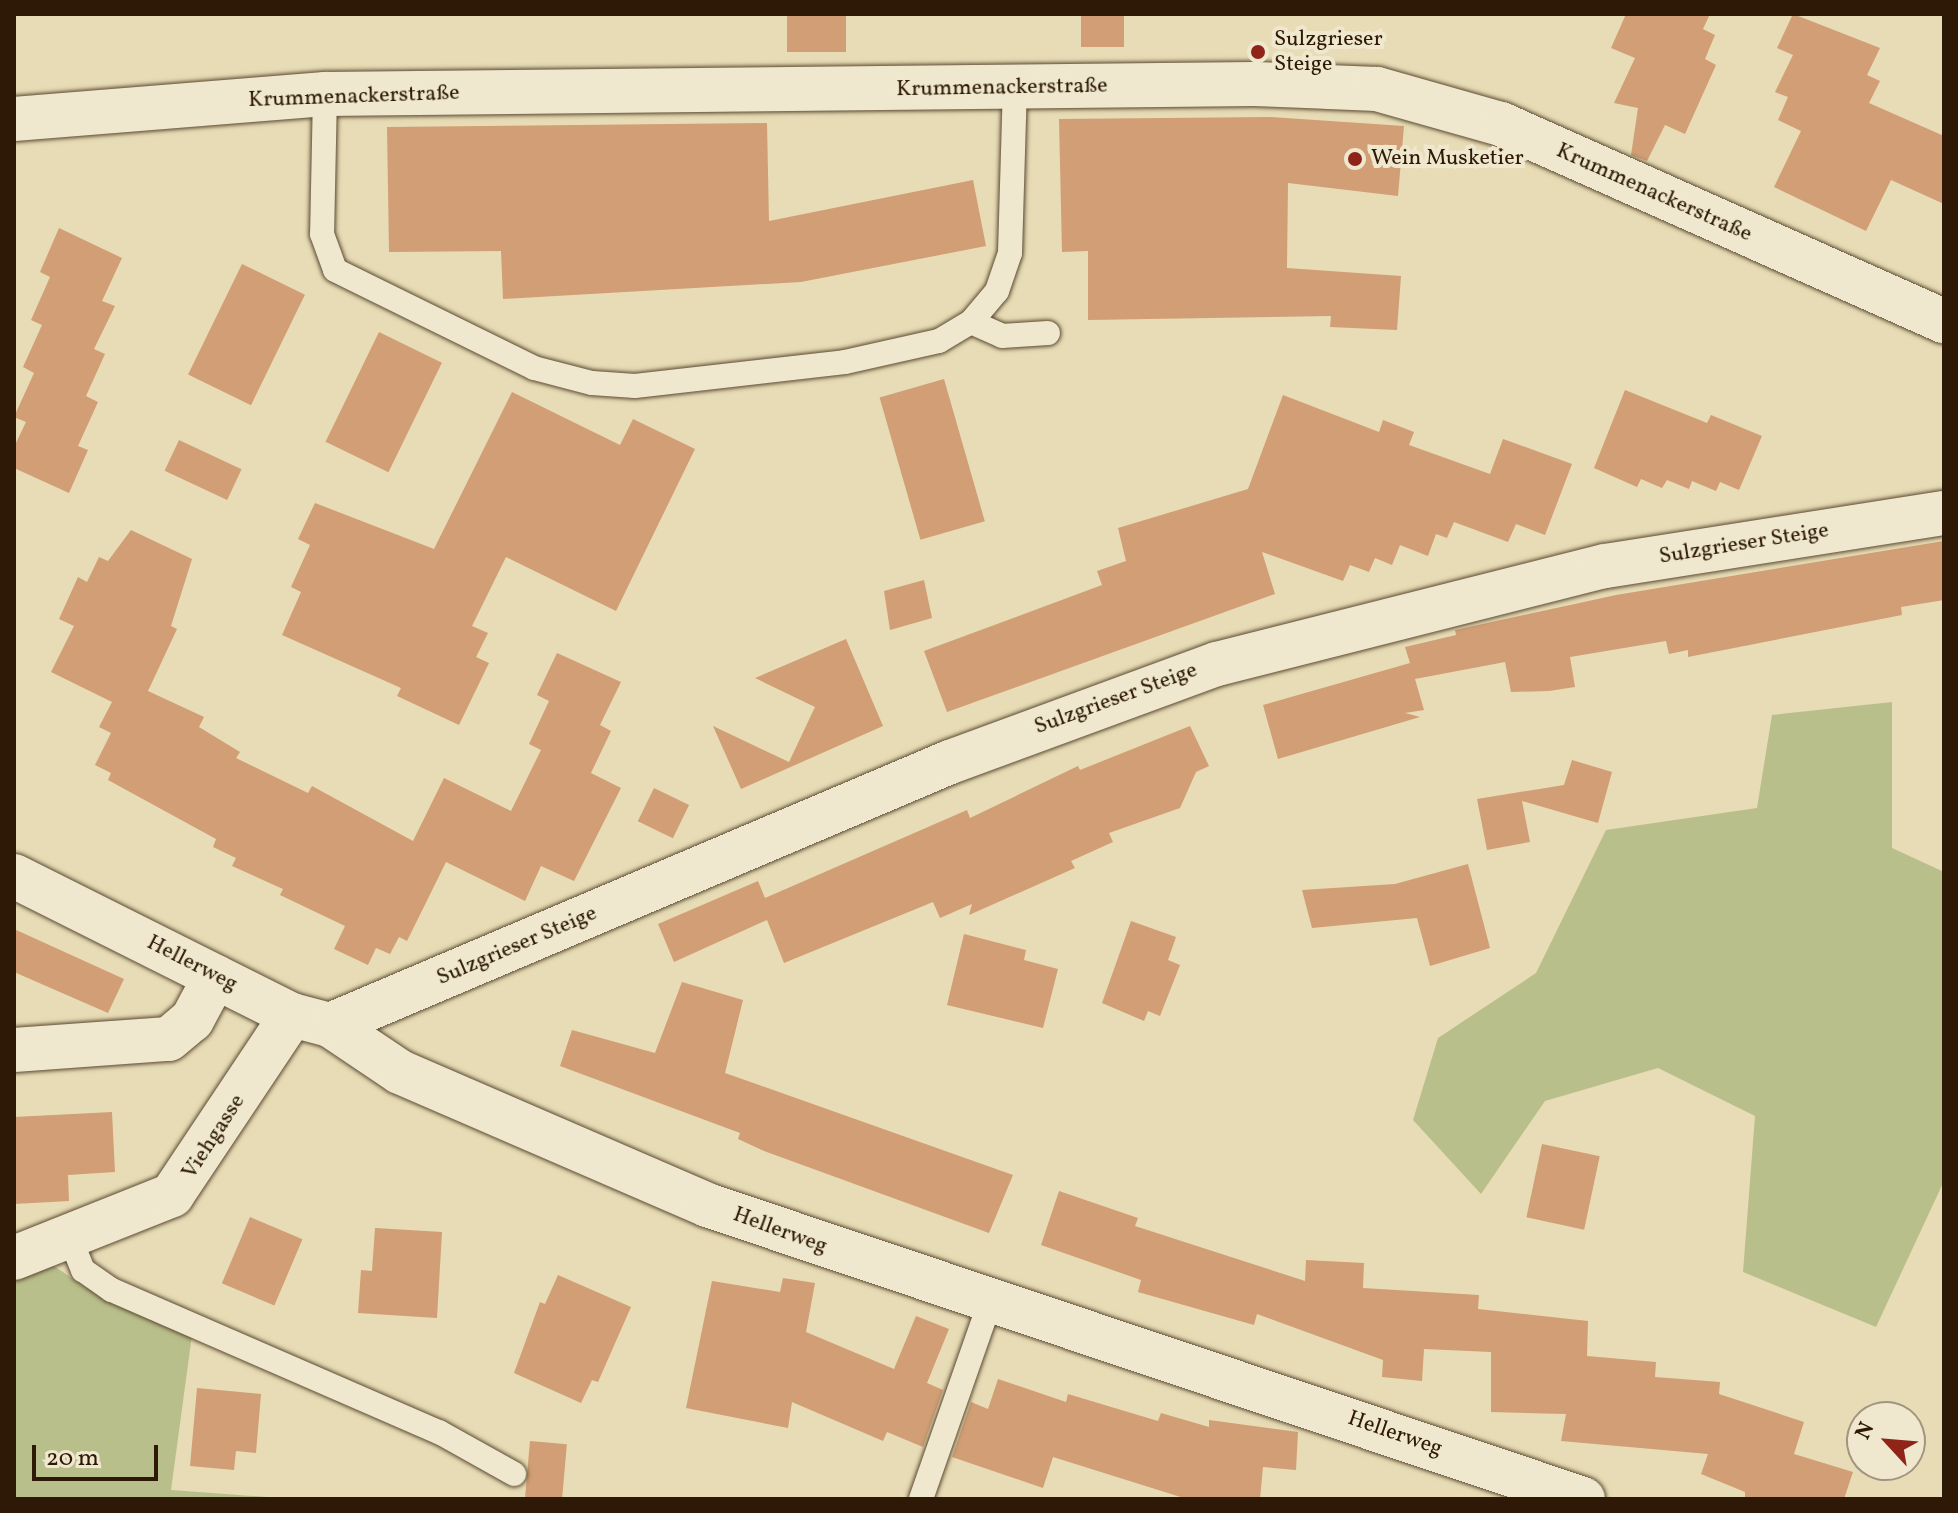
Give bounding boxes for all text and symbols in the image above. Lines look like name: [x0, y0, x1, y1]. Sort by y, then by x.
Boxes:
place label: Sulzgrieser Steige: [1274, 26, 1383, 78]
marker: Sulzgrieser Steige: [1249, 43, 1267, 61]
street label: Krummenackerstraße: [896, 73, 1108, 103]
street label: Krummenackerstraße: [248, 80, 460, 114]
street label: Krummenackerstraße: [1552, 138, 1756, 248]
place label: Wein Musketier: [1371, 146, 1524, 172]
marker: Wein Musketier: [1346, 150, 1364, 168]
street label: Sulzgrieser Steige: [1657, 518, 1831, 570]
street label: Sulzgrieser Steige: [1031, 657, 1201, 741]
street label: Sulzgrieser Steige: [433, 900, 601, 992]
street label: Hellerweg: [142, 930, 242, 998]
street label: Viehgasse: [177, 1090, 251, 1184]
street label: Hellerweg: [729, 1202, 831, 1260]
north arrow: [1846, 1401, 1926, 1481]
street label: Hellerweg: [1344, 1406, 1446, 1462]
text: N: [1848, 1417, 1883, 1445]
scale bar: [36, 1429, 162, 1479]
text: 20 m: [46, 1442, 99, 1476]

